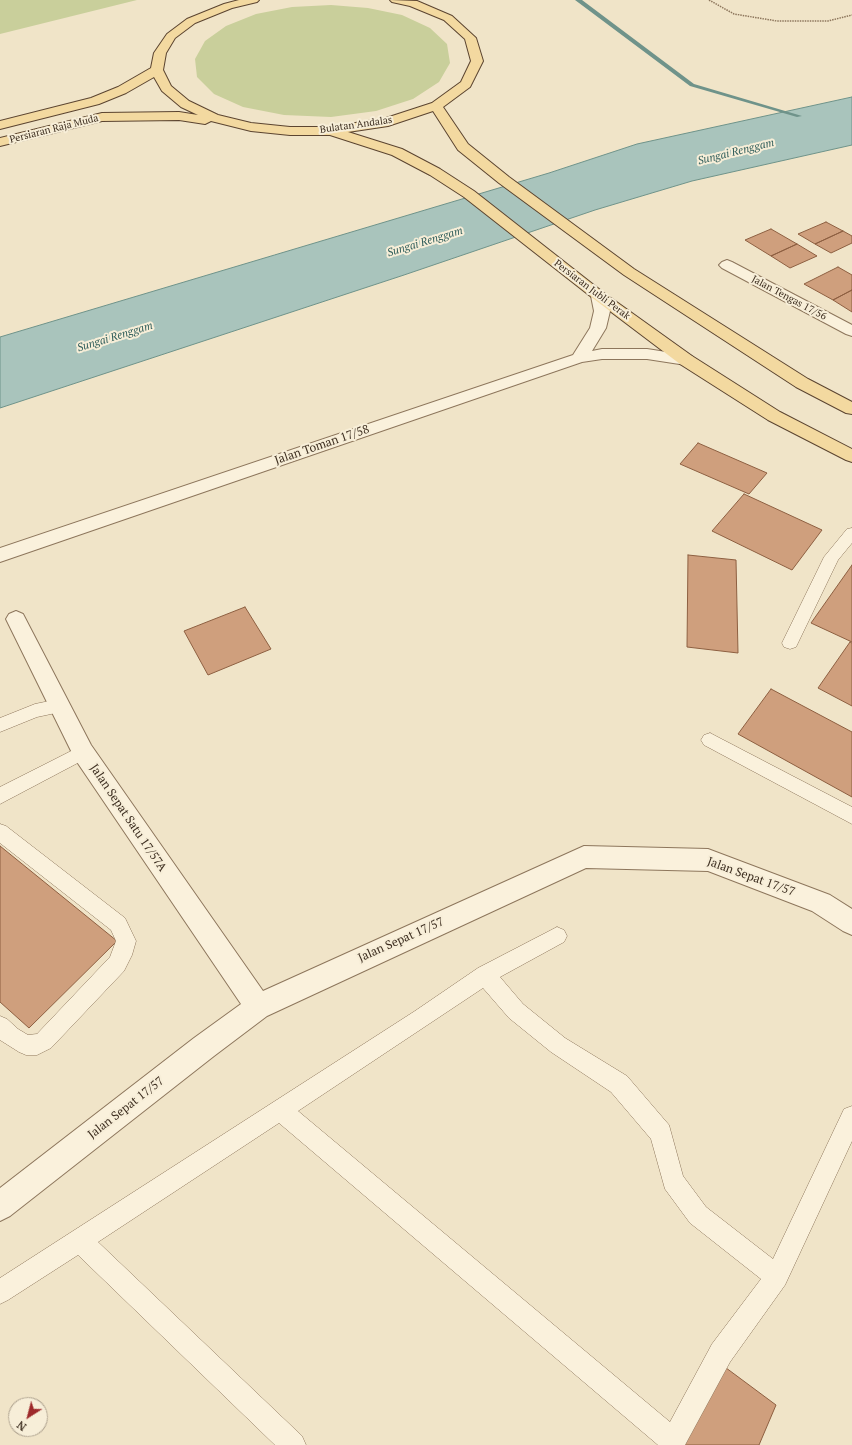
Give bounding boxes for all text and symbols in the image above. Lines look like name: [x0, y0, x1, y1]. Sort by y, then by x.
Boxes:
street label: Persiaran Raja Muda: [8, 112, 100, 146]
street label: Bulatan Andalas: [319, 114, 393, 136]
water label: Sungai Renggam: [696, 136, 776, 168]
water label: Sungai Renggam: [386, 224, 464, 260]
street label: Persiaran Jubli Perak: [552, 258, 632, 322]
street label: Jalan Tengas 17/56: [749, 273, 829, 323]
water label: Sungai Renggam: [76, 319, 154, 355]
street label: Jalan Toman 17/58: [273, 422, 371, 468]
street label: Jalan Sepat Satu 17/57A: [87, 762, 169, 874]
street label: Jalan Sepat 17/57: [705, 854, 797, 900]
street label: Jalan Sepat 17/57: [356, 915, 446, 965]
street label: Jalan Sepat 17/57: [85, 1074, 167, 1142]
north arrow: [8, 1397, 48, 1437]
text: N: [14, 1418, 29, 1434]

